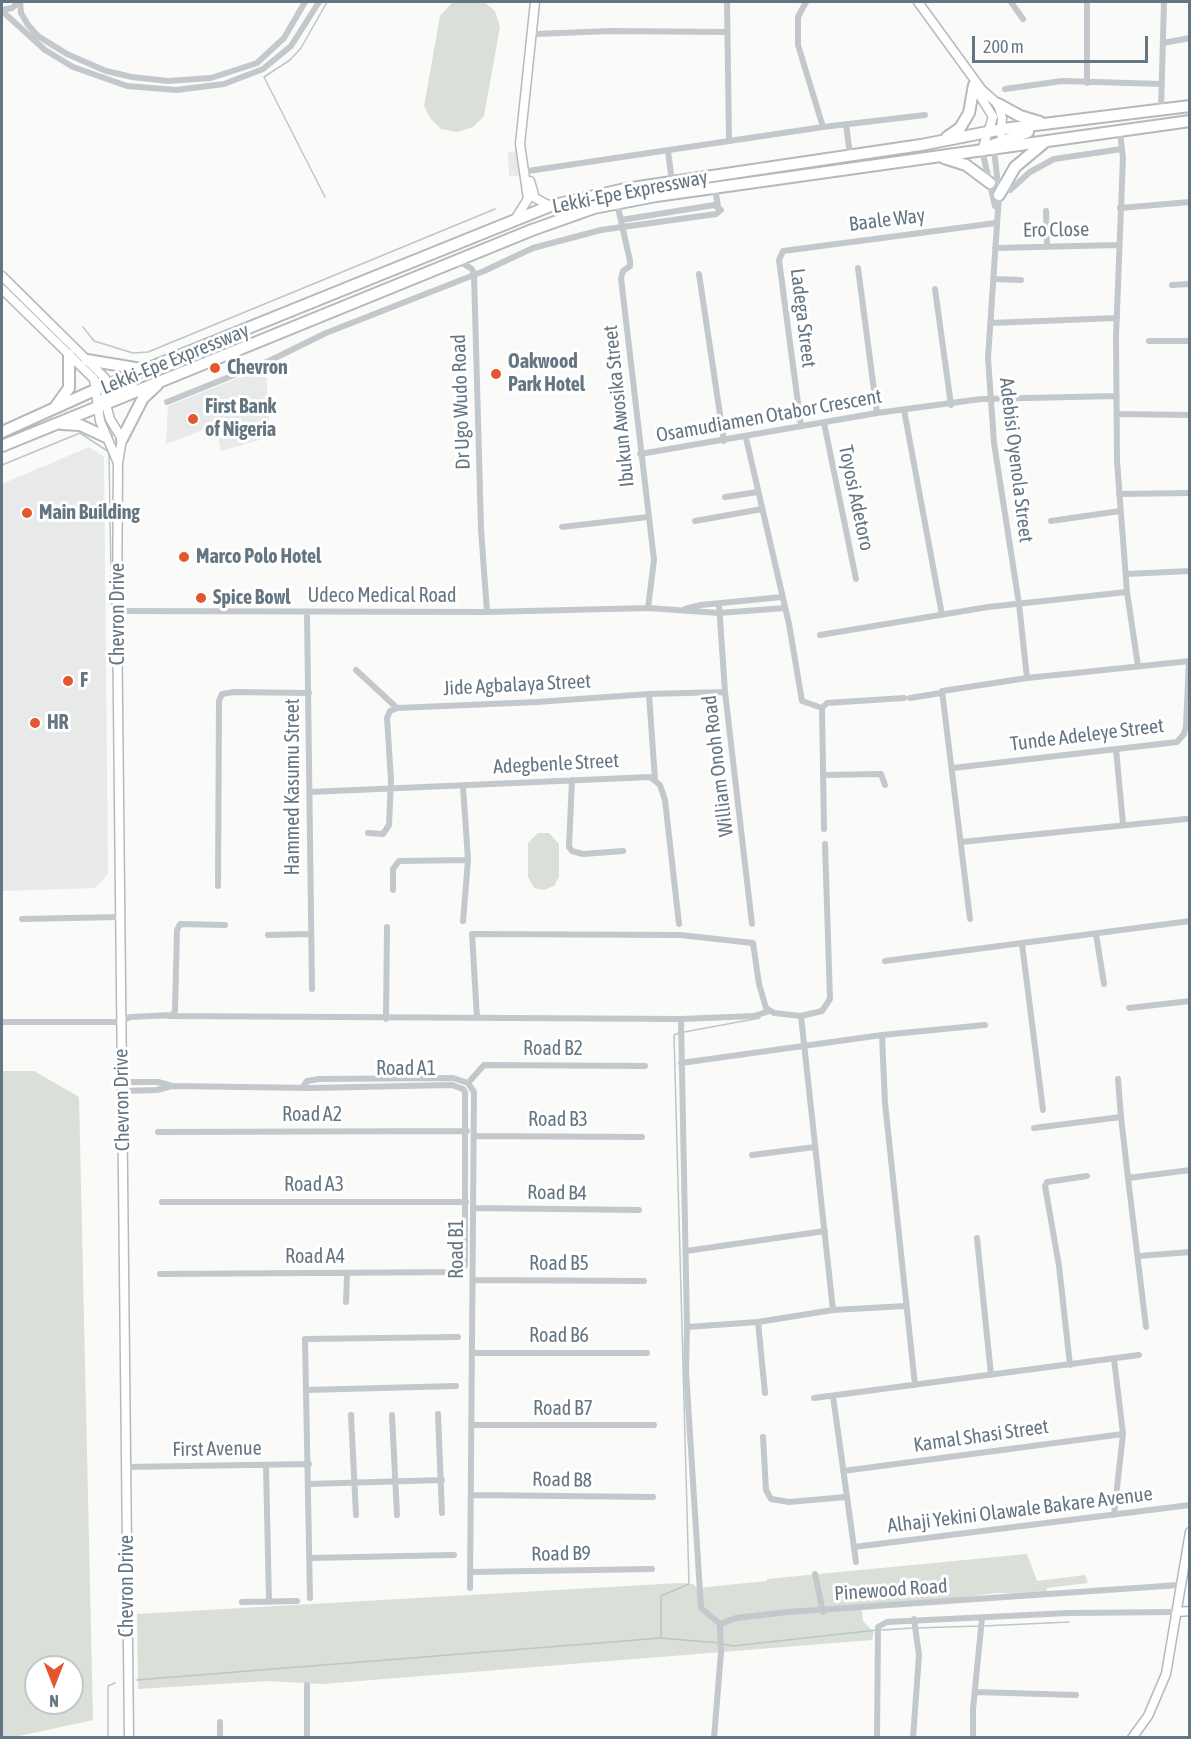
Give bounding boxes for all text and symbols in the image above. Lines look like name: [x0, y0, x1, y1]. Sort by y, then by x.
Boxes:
scale bar: [975, 24, 1150, 62]
text: 200 m: [983, 36, 1024, 57]
street label: Lekki-Epe Expressway: [550, 165, 710, 219]
street label: Baale Way: [848, 203, 926, 237]
street label: Ero Close: [1023, 217, 1089, 243]
street label: Ladega Street: [785, 267, 821, 369]
street label: Lekki-Epe Expressway: [97, 318, 253, 400]
street label: Ibukun Awosika Street: [599, 324, 639, 488]
street label: Dr Ugo Wudo Road: [447, 334, 475, 470]
place label: Oakwood Park Hotel: [508, 350, 585, 397]
place label: Chevron: [227, 356, 288, 380]
marker: Chevron: [208, 361, 222, 375]
marker: Oakwood Park Hotel: [489, 367, 503, 381]
street label: Adebisi Oyenola Street: [994, 376, 1038, 544]
street label: Osamudiamen Otabor Crescent: [654, 384, 884, 448]
place label: First Bank of Nigeria: [205, 395, 276, 442]
marker: First Bank of Nigeria: [186, 412, 200, 426]
street label: Toyosi Adetoro: [833, 443, 879, 553]
place label: Main Building: [39, 501, 140, 525]
marker: Main Building: [20, 506, 34, 520]
place label: Marco Polo Hotel: [196, 545, 321, 569]
marker: Marco Polo Hotel: [177, 550, 191, 564]
street label: Chevron Drive: [106, 563, 130, 665]
street label: Udeco Medical Road: [307, 584, 457, 608]
place label: Spice Bowl: [213, 586, 291, 610]
marker: Spice Bowl: [194, 591, 208, 605]
place label: F: [80, 669, 88, 693]
street label: Jide Agbalaya Street: [442, 669, 592, 701]
marker: F: [61, 674, 75, 688]
street label: William Onoh Road: [697, 694, 739, 838]
street label: Hammed Kasumu Street: [281, 698, 305, 876]
place label: HR: [47, 711, 69, 735]
street label: Tunde Adeleye Street: [1009, 714, 1165, 756]
marker: HR: [28, 716, 42, 730]
street label: Adegbenle Street: [492, 749, 620, 779]
street label: Road B2: [523, 1037, 583, 1061]
street label: Chevron Drive: [109, 1049, 135, 1151]
street label: Road A1: [376, 1057, 436, 1081]
street label: Road A2: [282, 1103, 342, 1127]
street label: Road B3: [528, 1108, 588, 1132]
street label: Road A3: [284, 1173, 344, 1197]
street label: Road B4: [527, 1180, 587, 1206]
street label: Road B1: [445, 1219, 469, 1279]
street label: Road A4: [285, 1245, 345, 1269]
street label: Road B5: [529, 1252, 589, 1276]
street label: Road B6: [529, 1324, 589, 1348]
street label: Road B7: [533, 1397, 593, 1421]
street label: Kamal Shasi Street: [912, 1415, 1050, 1457]
street label: First Avenue: [172, 1436, 262, 1462]
street label: Road B8: [532, 1467, 592, 1493]
street label: Alhaji Yekini Olawale Bakare Avenue: [886, 1482, 1154, 1538]
street label: Chevron Drive: [115, 1535, 139, 1637]
street label: Road B9: [531, 1541, 591, 1567]
street label: Pinewood Road: [834, 1574, 948, 1606]
north arrow: [24, 1655, 84, 1715]
text: N: [49, 1692, 59, 1710]

